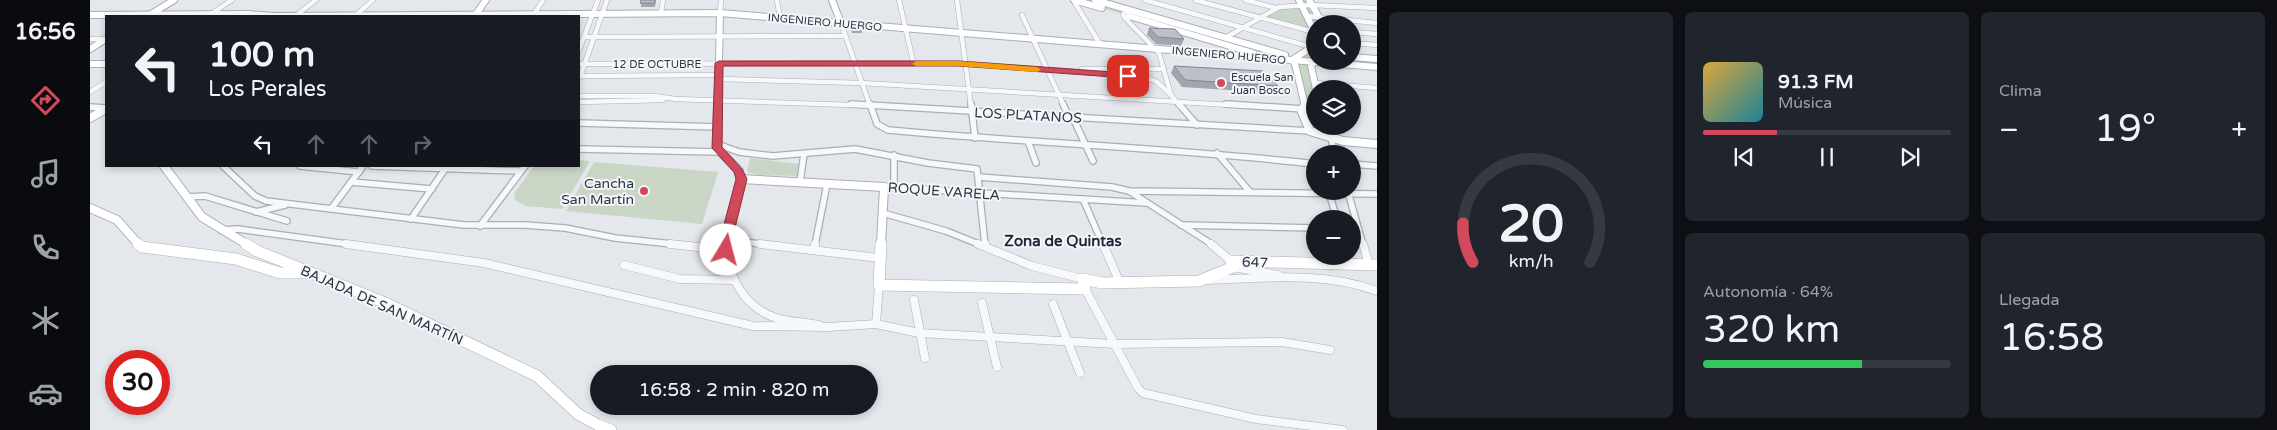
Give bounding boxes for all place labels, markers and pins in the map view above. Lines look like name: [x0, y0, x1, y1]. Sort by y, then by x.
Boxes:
pin: [1107, 55, 1149, 97]
place label: Escuela San Juan Bosco: [1231, 71, 1293, 97]
marker: Escuela San Juan Bosco: [1215, 77, 1227, 89]
place label: Cancha San Martín: [561, 175, 634, 208]
marker: Cancha San Martín: [638, 185, 650, 197]

